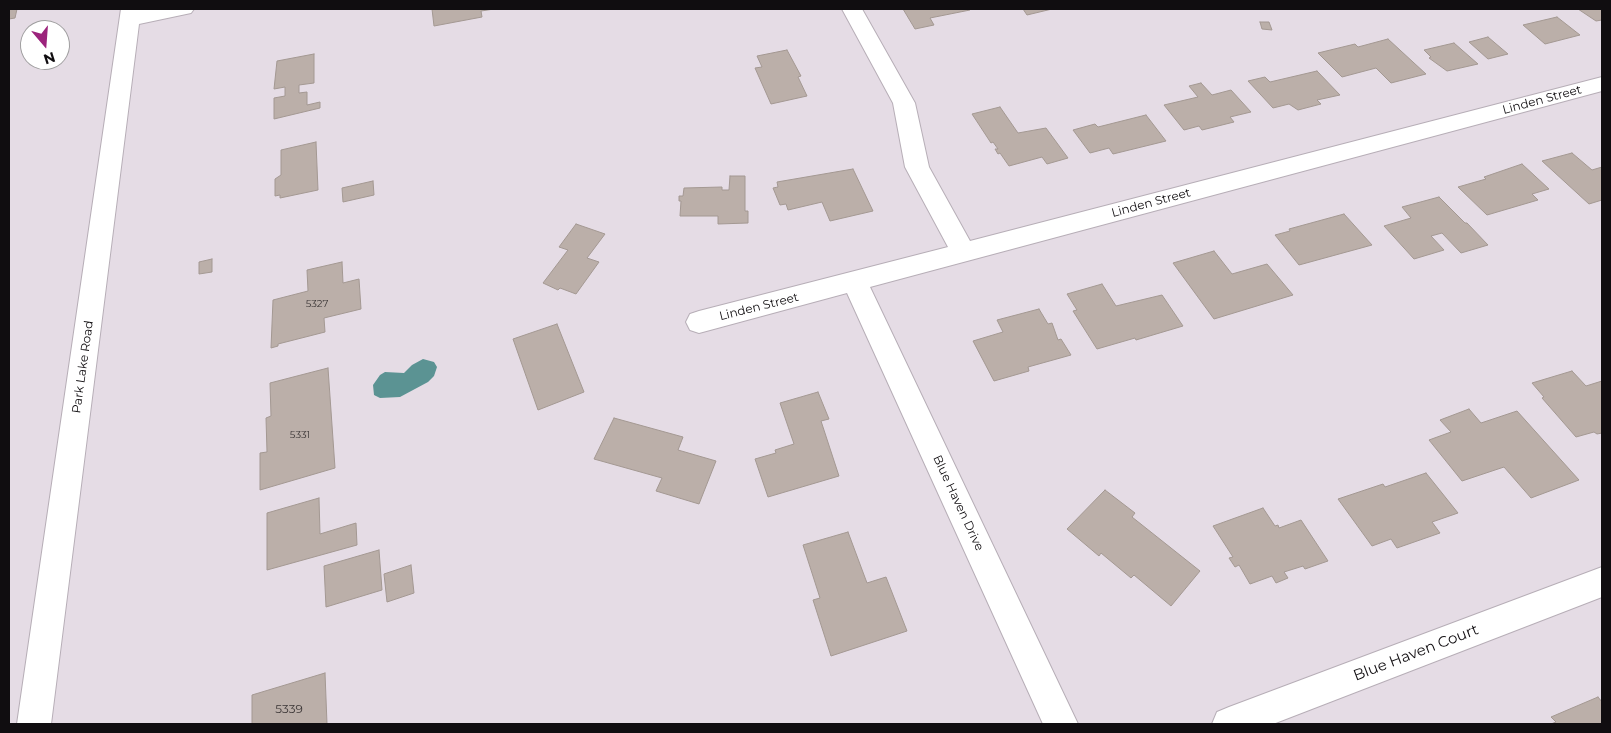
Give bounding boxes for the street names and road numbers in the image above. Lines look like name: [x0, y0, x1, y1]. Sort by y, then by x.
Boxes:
street label: Linden Street: [1501, 83, 1583, 117]
street label: Linden Street: [1110, 186, 1192, 220]
street label: Linden Street: [718, 290, 800, 324]
street label: Park Lake Road: [69, 320, 97, 414]
street label: Blue Haven Drive: [930, 453, 986, 553]
street label: Blue Haven Court: [1351, 621, 1481, 685]

